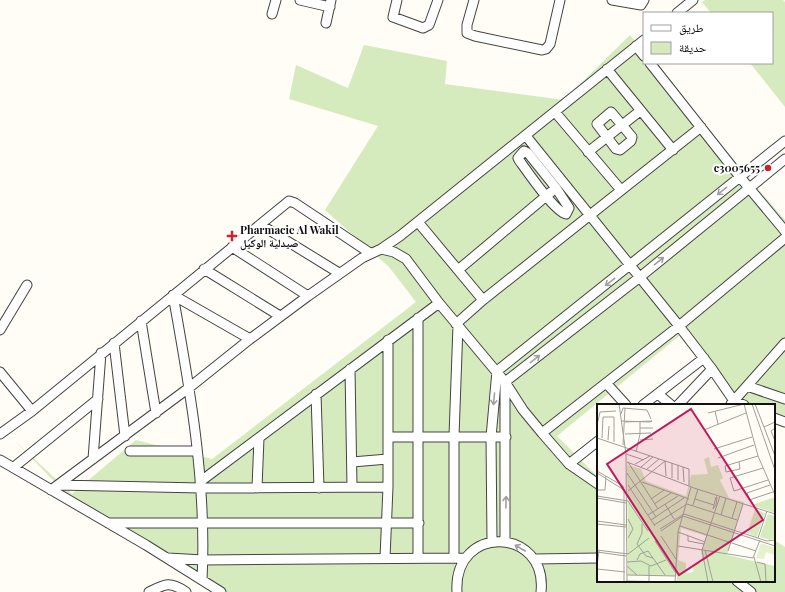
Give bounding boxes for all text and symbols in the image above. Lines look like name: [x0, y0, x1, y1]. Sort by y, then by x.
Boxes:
legend: [643, 12, 773, 64]
text: طريق: [679, 19, 704, 35]
text: حديقة: [679, 39, 707, 55]
place label: c3005655: [714, 160, 760, 175]
marker: c3005655: [763, 163, 773, 173]
one-way arrow: [717, 187, 727, 196]
place label: Pharmacie Al Wakil صيدلية الوكيل: [240, 222, 339, 251]
marker: Pharmacie Al Wakil صيدلية الوكيل: [227, 231, 237, 241]
one-way arrow: [654, 256, 665, 265]
one-way arrow: [604, 277, 615, 286]
one-way arrow: [530, 354, 541, 363]
one-way arrow: [491, 392, 498, 405]
inset map: [597, 404, 775, 582]
one-way arrow: [502, 496, 510, 509]
one-way arrow: [514, 543, 526, 551]

